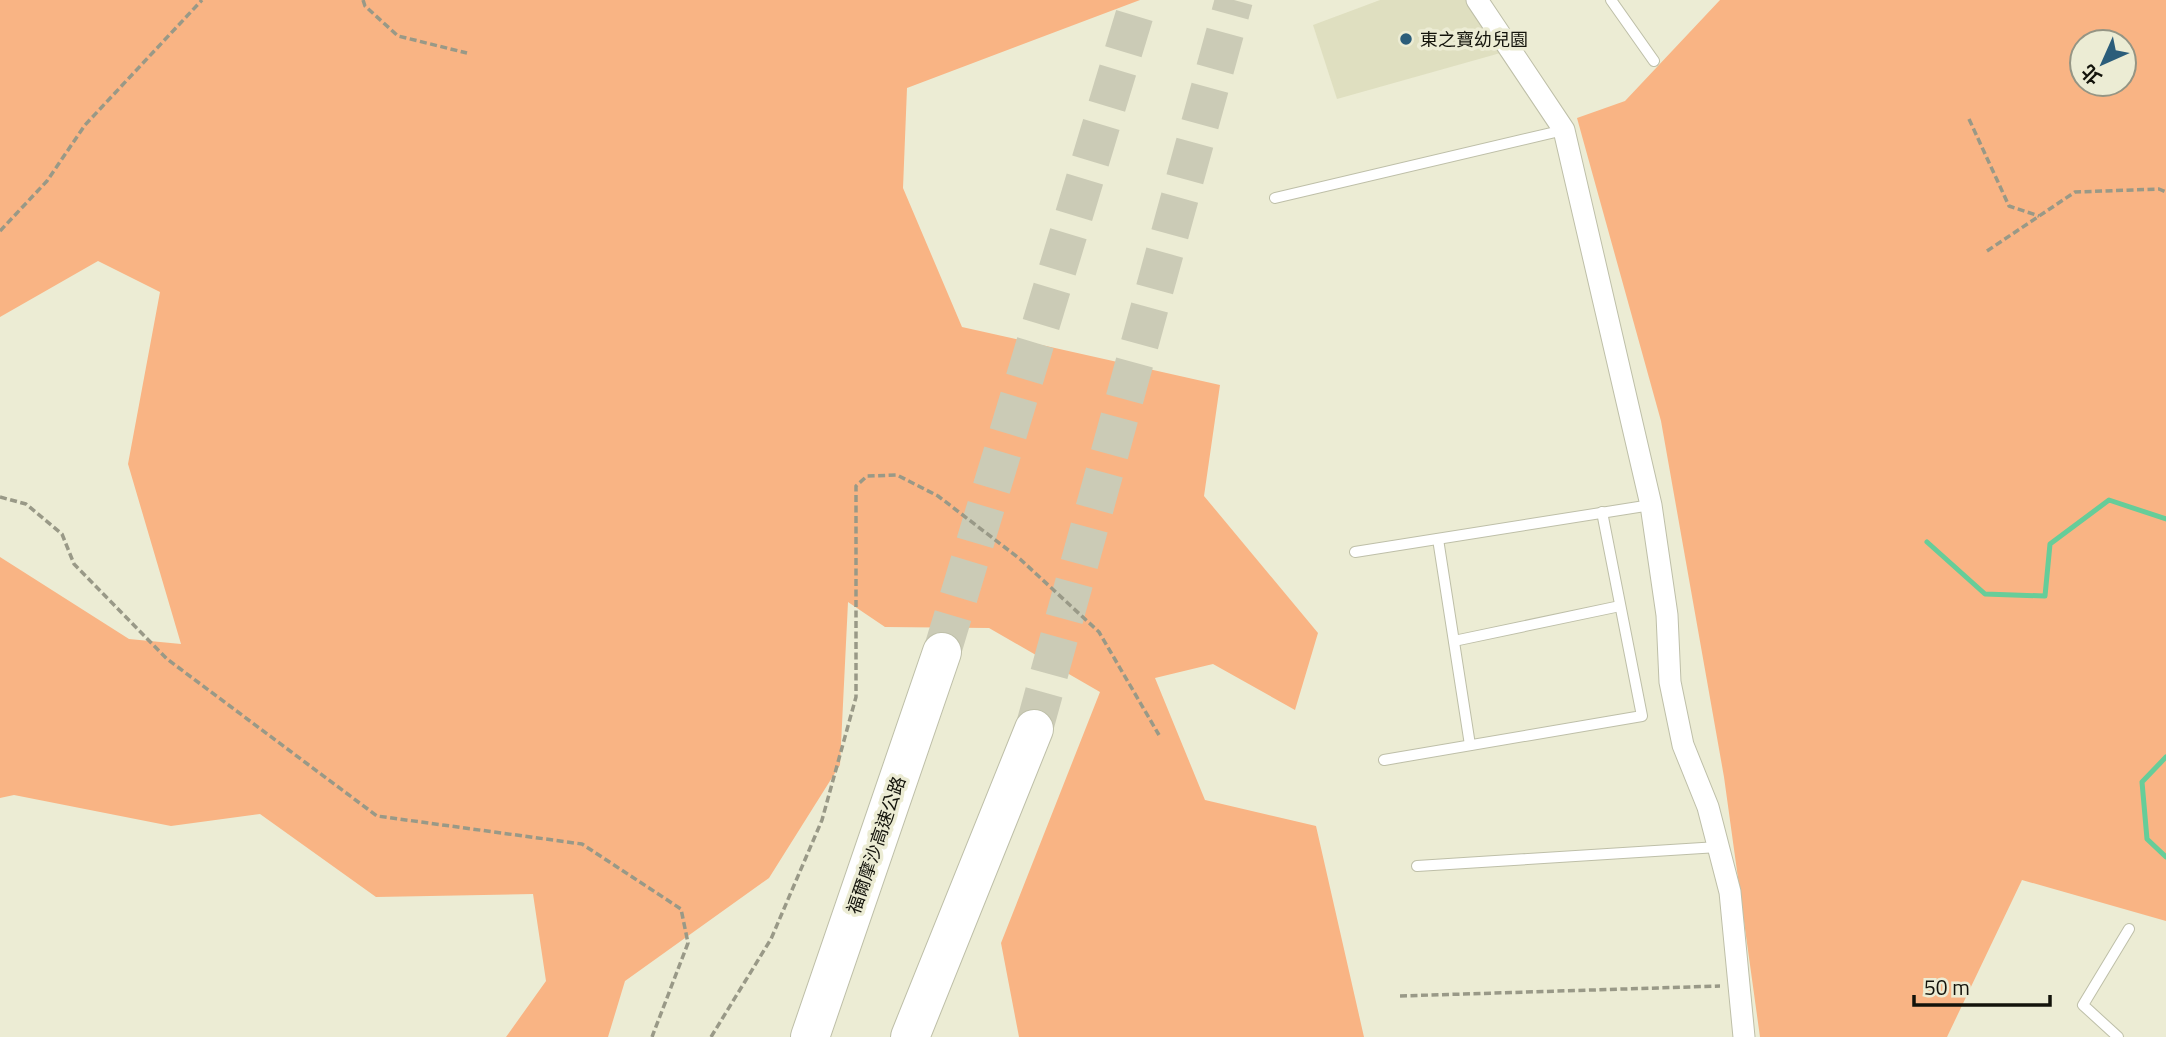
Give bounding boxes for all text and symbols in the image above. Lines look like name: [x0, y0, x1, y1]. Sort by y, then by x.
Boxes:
place label: 東之寶幼兒園: [1420, 26, 1528, 53]
north arrow: [2068, 28, 2138, 98]
marker: 東之寶幼兒園: [1398, 31, 1414, 47]
text: 北: [2074, 58, 2108, 92]
street label: 福爾摩沙高速公路: [840, 773, 912, 917]
scale bar: [1914, 964, 2050, 1008]
text: 50 m: [1924, 971, 1970, 1003]

